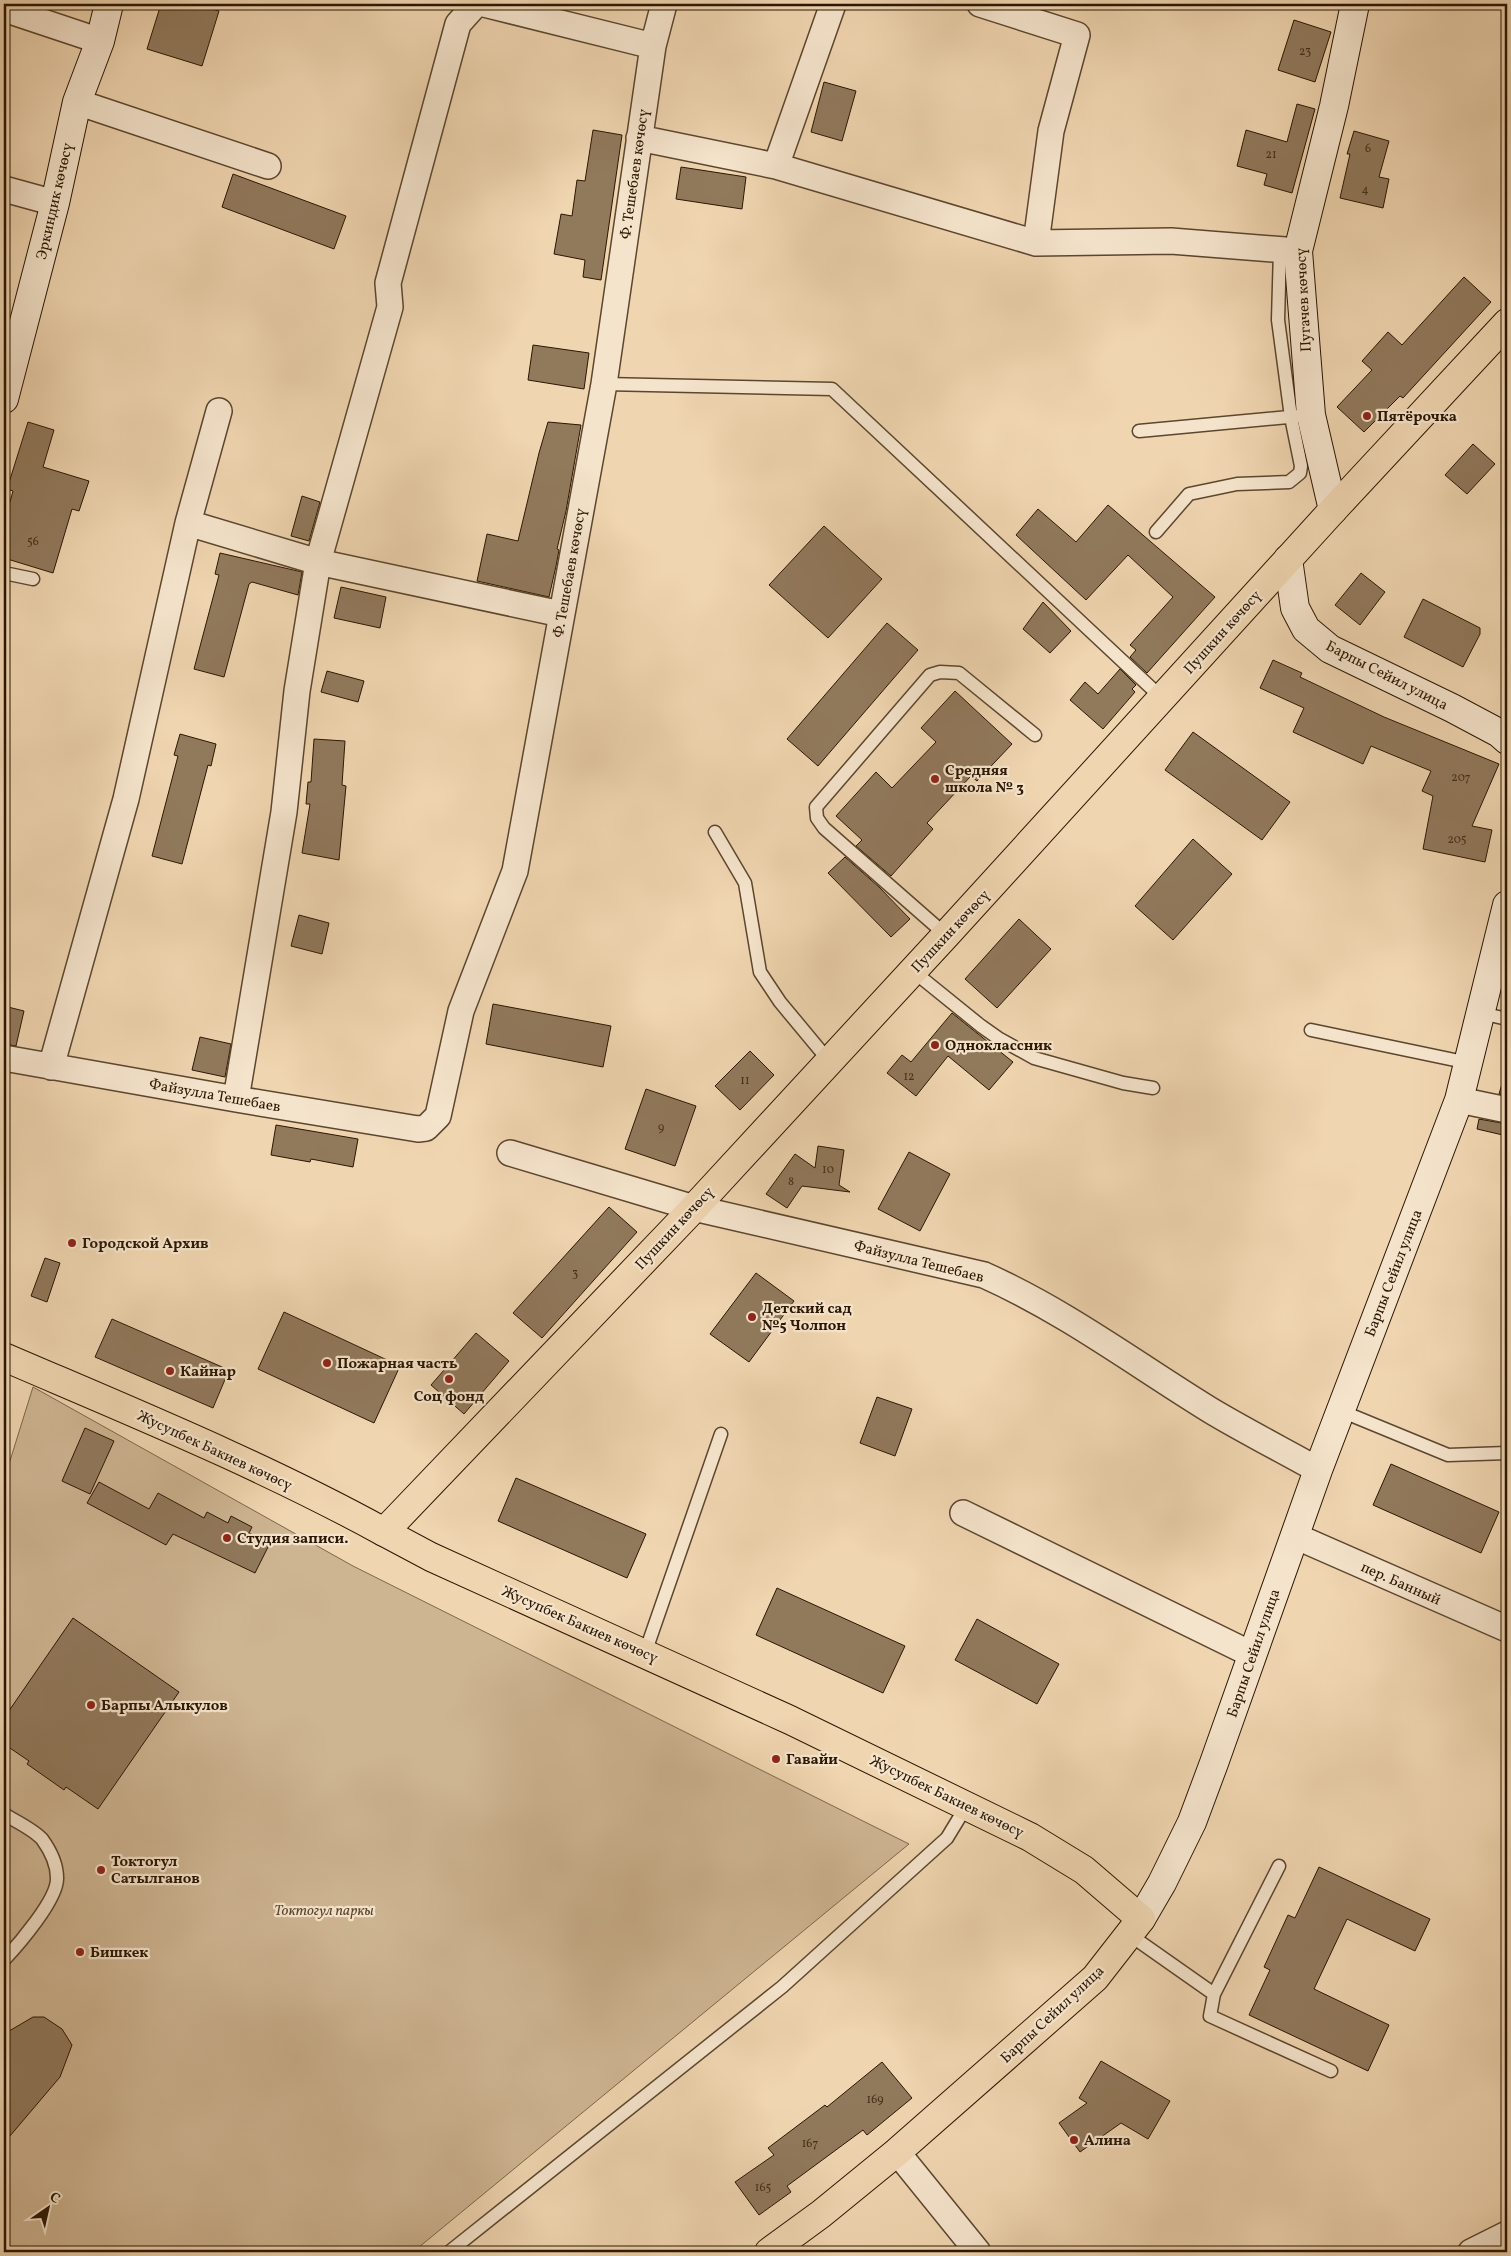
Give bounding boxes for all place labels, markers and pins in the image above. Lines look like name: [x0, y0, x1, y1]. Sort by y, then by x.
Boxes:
place label: Пятёрочка: [1377, 407, 1457, 428]
marker: Пятёрочка: [1361, 410, 1373, 422]
place label: Средняя школа № 3: [945, 761, 1024, 799]
marker: Средняя школа № 3: [929, 773, 941, 785]
place label: Одноклассник: [945, 1036, 1052, 1057]
marker: Одноклассник: [929, 1039, 941, 1051]
place label: Городской Архив: [82, 1234, 209, 1255]
marker: Городской Архив: [66, 1237, 78, 1249]
place label: Детский сад №5 Чолпон: [762, 1299, 852, 1337]
marker: Детский сад №5 Чолпон: [746, 1311, 758, 1323]
place label: Пожарная часть: [337, 1354, 458, 1375]
marker: Пожарная часть: [321, 1357, 333, 1369]
place label: Кайнар: [180, 1362, 236, 1383]
marker: Кайнар: [164, 1365, 176, 1377]
marker: Соц фонд: [443, 1373, 455, 1385]
place label: Соц фонд: [414, 1387, 484, 1408]
place label: Студия записи.: [237, 1529, 348, 1550]
marker: Студия записи.: [221, 1532, 233, 1544]
place label: Барпы Алыкулов: [101, 1696, 228, 1717]
marker: Барпы Алыкулов: [85, 1699, 97, 1711]
place label: Гавайи: [786, 1750, 838, 1771]
marker: Гавайи: [770, 1753, 782, 1765]
place label: Токтогул Сатылганов: [111, 1852, 200, 1890]
marker: Токтогул Сатылганов: [95, 1864, 107, 1876]
place label: Бишкек: [90, 1943, 148, 1964]
marker: Бишкек: [74, 1946, 86, 1958]
place label: Алина: [1084, 2131, 1131, 2152]
marker: Алина: [1068, 2134, 1080, 2146]

